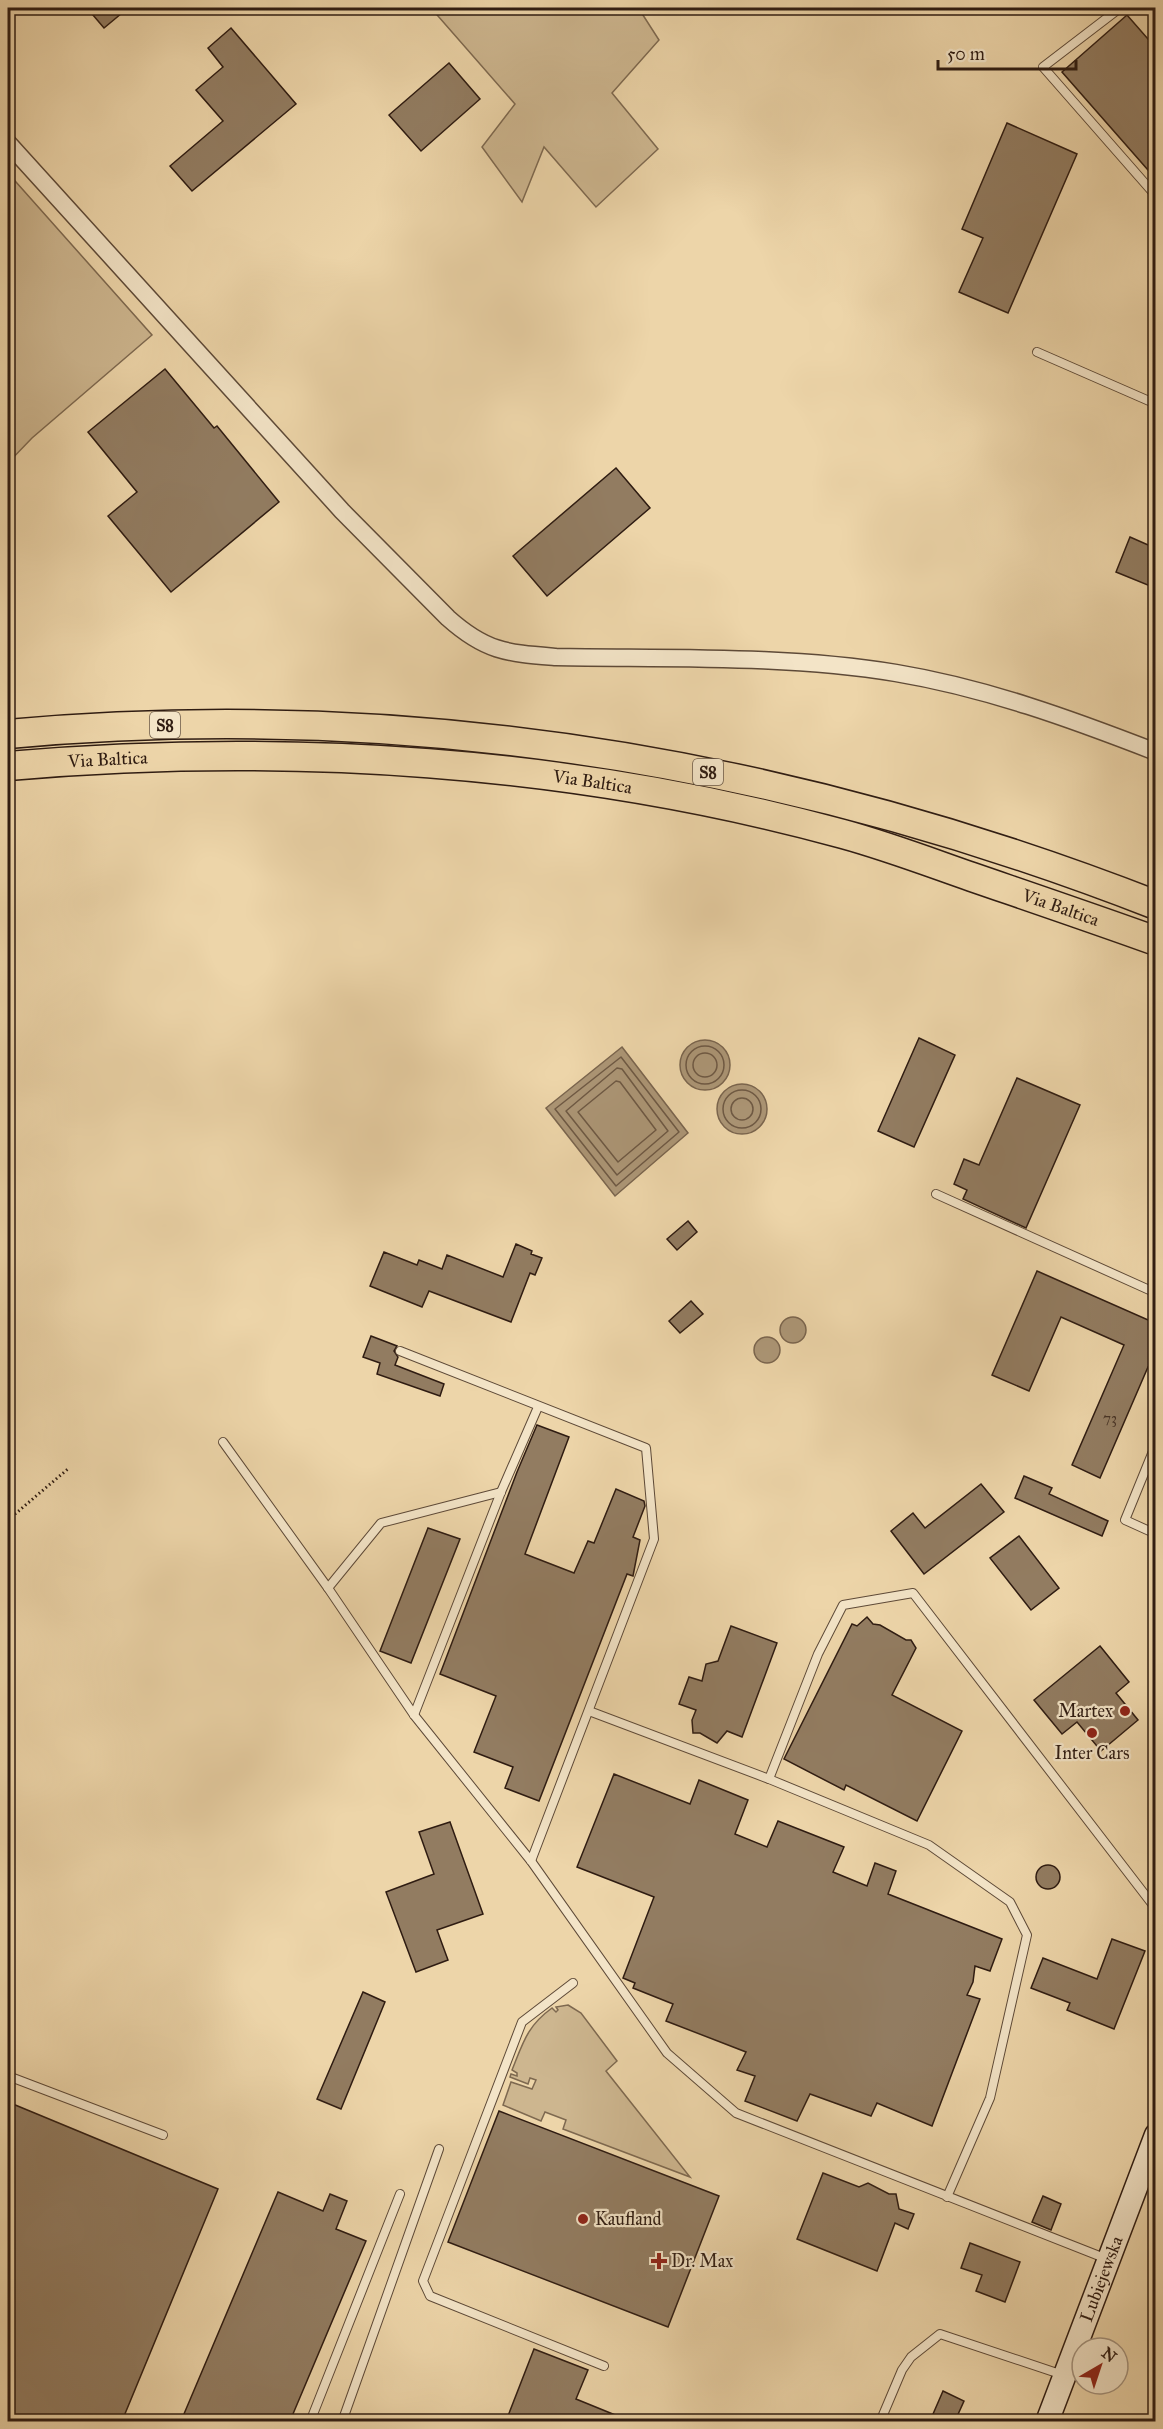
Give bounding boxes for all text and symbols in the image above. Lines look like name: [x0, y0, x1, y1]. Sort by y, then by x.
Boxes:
scale bar: [938, 33, 1076, 71]
text: 50 m: [947, 43, 985, 65]
road number: S8: [150, 712, 180, 738]
street label: Via Baltica: [66, 747, 148, 773]
road number: S8: [693, 759, 723, 785]
street label: Via Baltica: [551, 765, 634, 799]
street label: Via Baltica: [1018, 884, 1103, 931]
house number: 73: [1103, 1409, 1117, 1427]
place label: Martex: [1058, 1700, 1113, 1722]
marker: Martex: [1118, 1704, 1132, 1718]
marker: Inter Cars: [1085, 1726, 1099, 1740]
place label: Inter Cars: [1054, 1742, 1130, 1764]
place label: Kaufland: [595, 2208, 662, 2230]
marker: Kaufland: [576, 2212, 590, 2226]
street label: Lubiejewska: [1075, 2233, 1128, 2325]
place label: Dr. Max: [671, 2250, 733, 2272]
marker: Dr. Max: [652, 2254, 666, 2268]
north arrow: [1070, 2336, 1130, 2396]
text: N: [1098, 2343, 1121, 2367]

